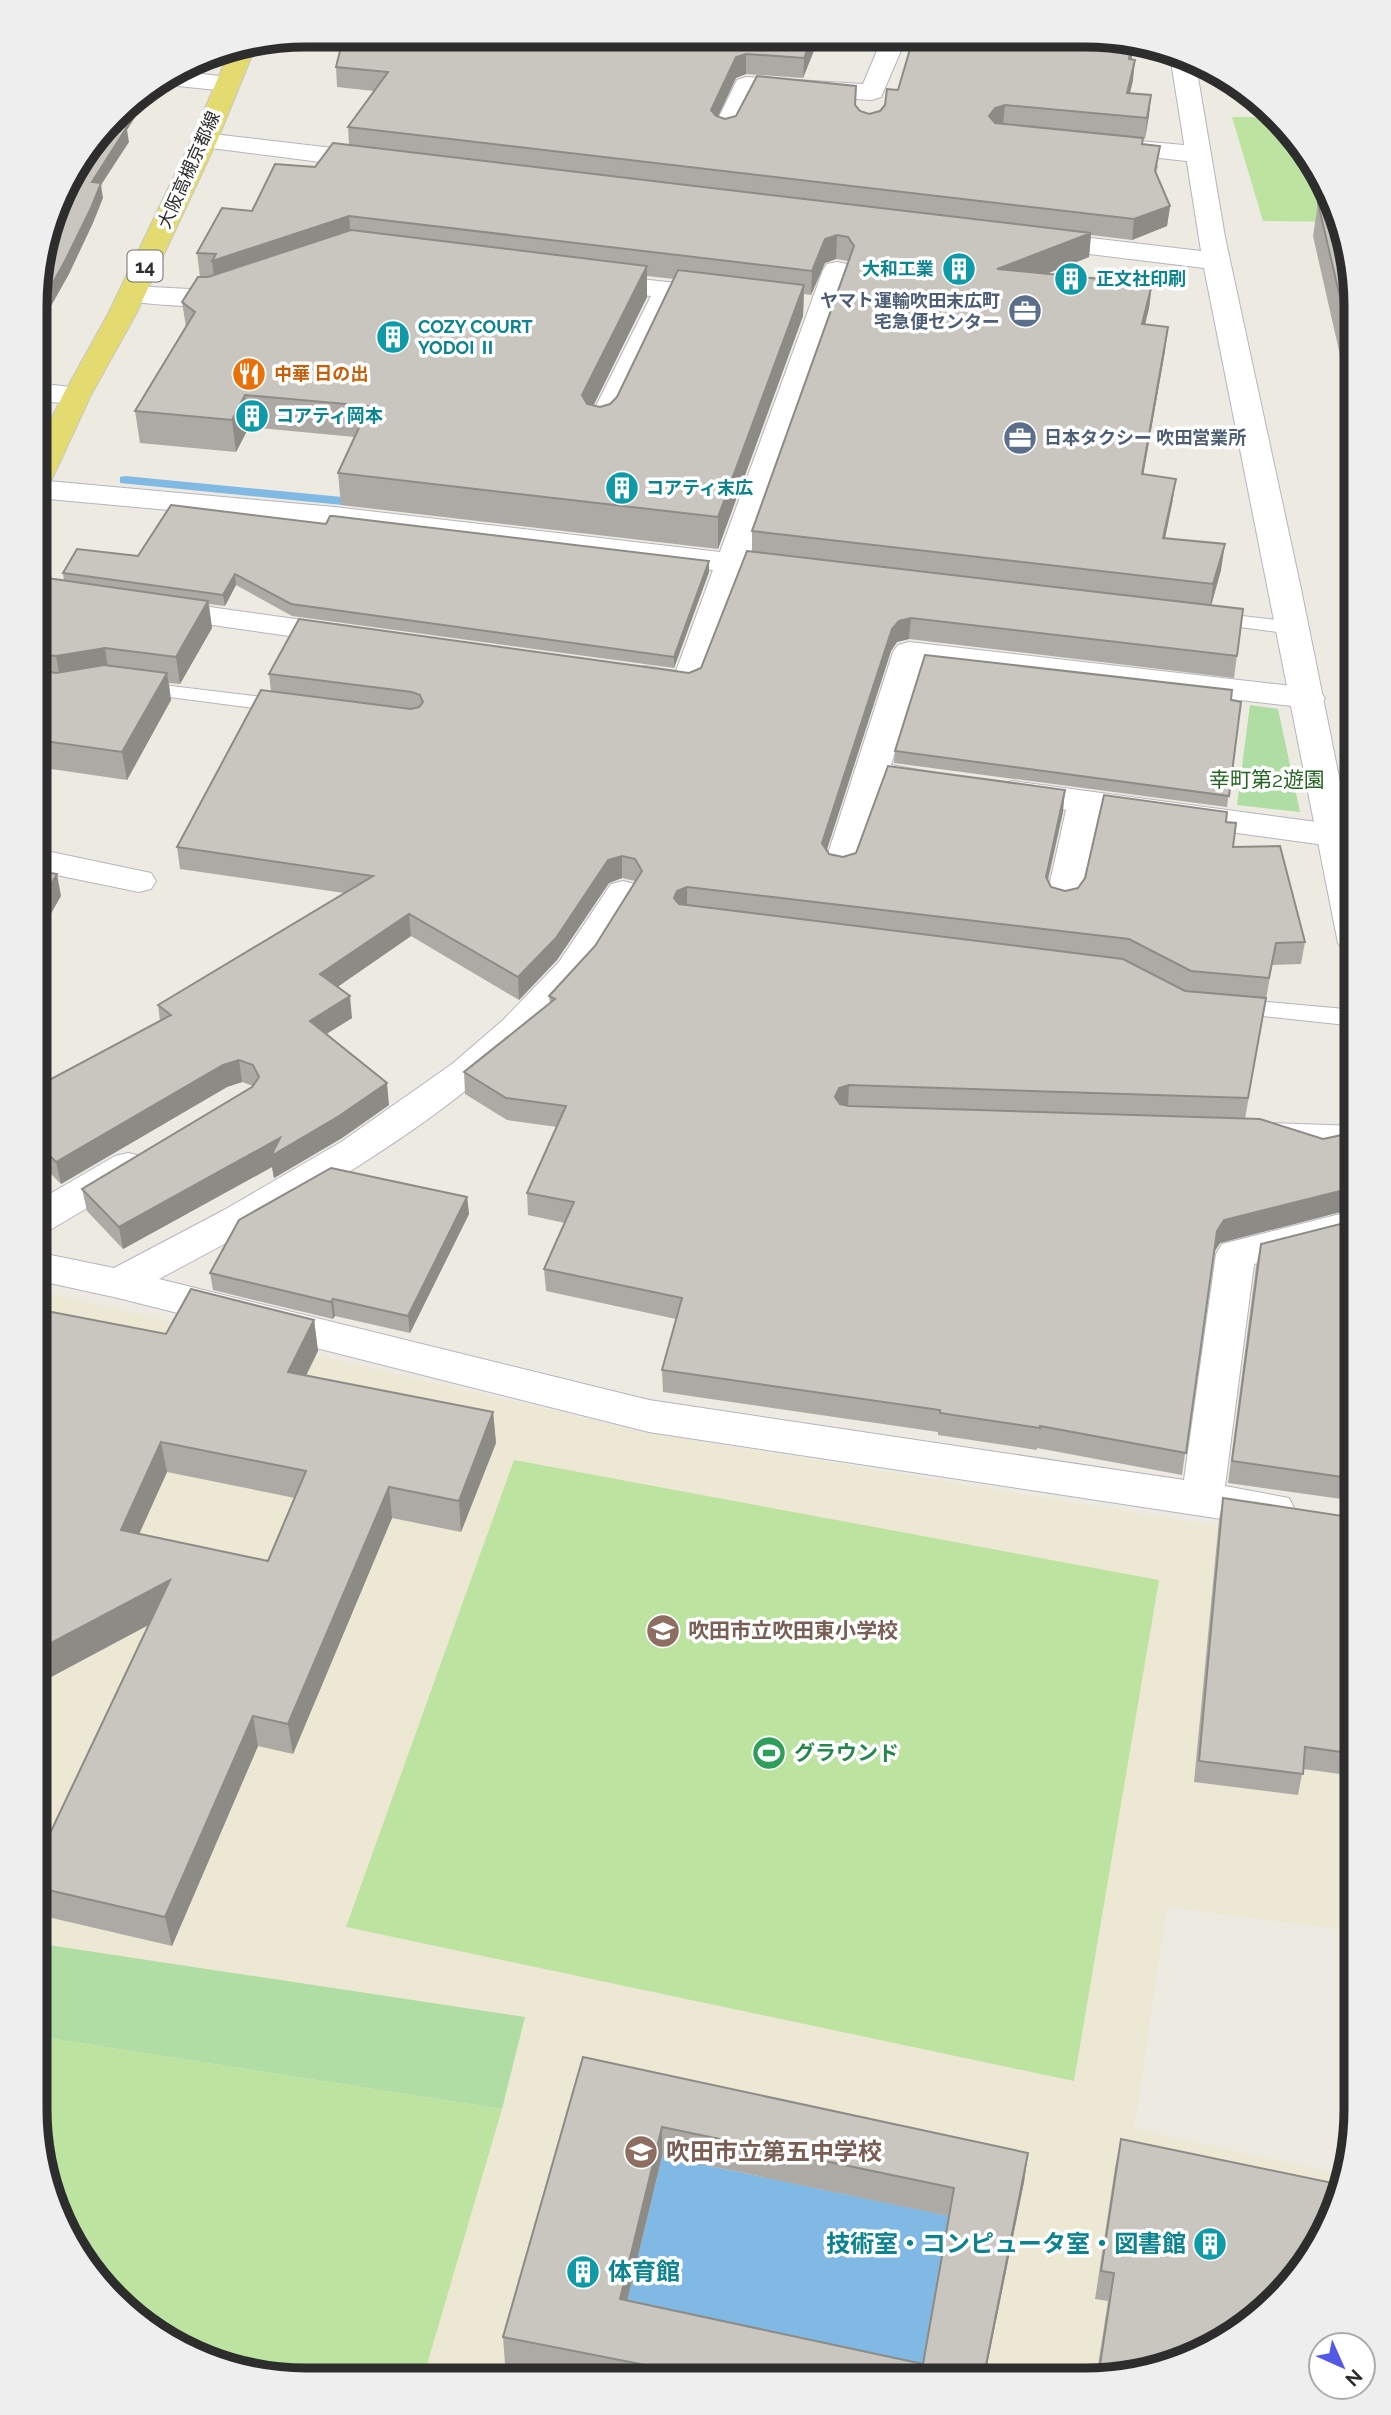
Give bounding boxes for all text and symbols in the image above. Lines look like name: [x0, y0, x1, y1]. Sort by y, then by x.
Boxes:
street label: 大阪高槻京都線: [153, 108, 224, 232]
road number: 14: [128, 250, 162, 282]
building icon: 大和工業: [940, 250, 978, 288]
place label: 大和工業: [862, 258, 934, 279]
building icon: 正文社印刷: [1052, 260, 1090, 298]
place label: 正文社印刷: [1096, 268, 1186, 289]
place label: ヤマト運輸吹田末広町 宅急便センター: [820, 290, 1000, 332]
office icon: ヤマト運輸吹田末広町 宅急便センター: [1006, 292, 1044, 330]
place label: COZY COURT YODOI Ⅱ: [418, 316, 533, 358]
building icon: COZY COURT YODOI Ⅱ: [374, 318, 412, 356]
restaurant icon: 中華 日の出: [230, 355, 268, 393]
place label: 中華 日の出: [274, 363, 368, 384]
building icon: コアティ岡本: [233, 397, 271, 435]
place label: コアティ岡本: [276, 405, 383, 426]
office icon: 日本タクシー 吹田営業所: [1001, 419, 1039, 457]
place label: 日本タクシー 吹田営業所: [1044, 427, 1246, 448]
building icon: コアティ末広: [603, 469, 641, 507]
place label: コアティ末広: [646, 477, 753, 498]
park label: 幸町第2遊園: [1209, 767, 1325, 792]
school or university icon: 吹田市立吹田東小学校: [644, 1612, 682, 1650]
place label: 吹田市立吹田東小学校: [688, 1618, 898, 1643]
sports icon: グラウンド: [750, 1734, 788, 1772]
place label: グラウンド: [794, 1740, 899, 1765]
school or university icon: 吹田市立第五中学校: [622, 2133, 660, 2171]
place label: 吹田市立第五中学校: [666, 2137, 882, 2166]
building icon: 技術室・コンピュータ室・図書館: [1191, 2225, 1229, 2263]
place label: 技術室・コンピュータ室・図書館: [826, 2229, 1186, 2258]
building icon: 体育館: [564, 2253, 602, 2291]
place label: 体育館: [608, 2257, 680, 2286]
north arrow: [1307, 2331, 1377, 2401]
text: N: [1341, 2365, 1367, 2391]

